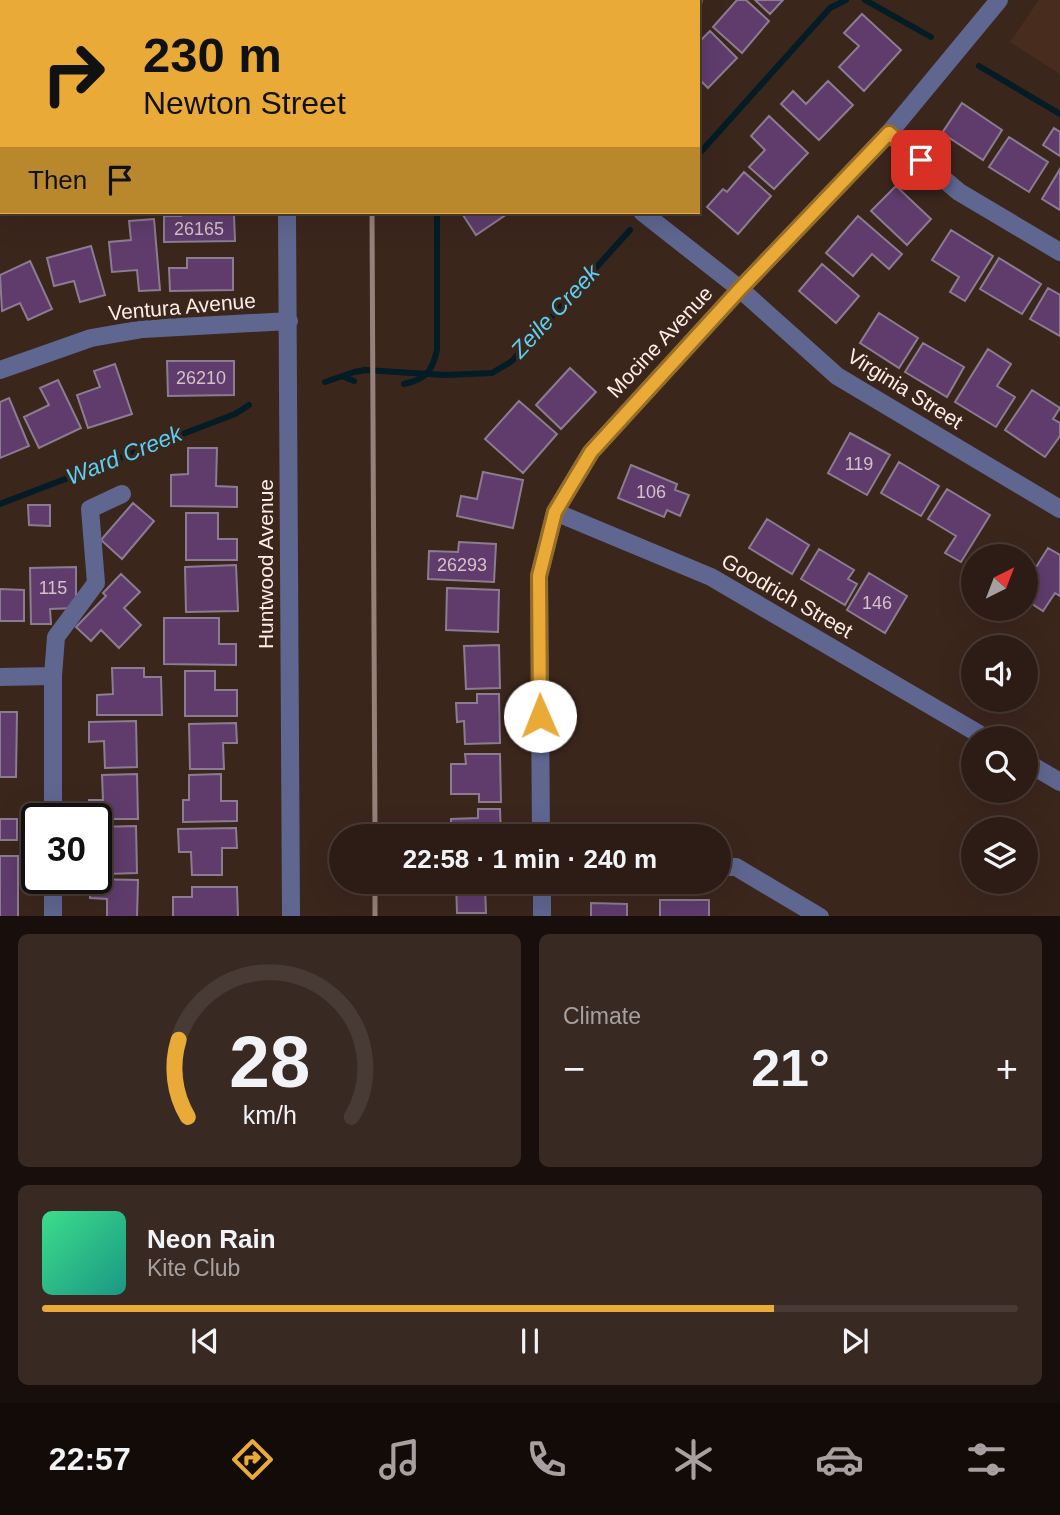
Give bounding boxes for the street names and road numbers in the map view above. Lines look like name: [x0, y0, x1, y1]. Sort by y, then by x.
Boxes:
street label: Mocine Avenue: [602, 281, 717, 402]
street label: Ventura Avenue: [107, 289, 257, 324]
street label: Virginia Street: [843, 344, 967, 433]
street label: Huntwood Avenue: [254, 479, 277, 649]
street label: Goodrich Street: [718, 549, 857, 642]

